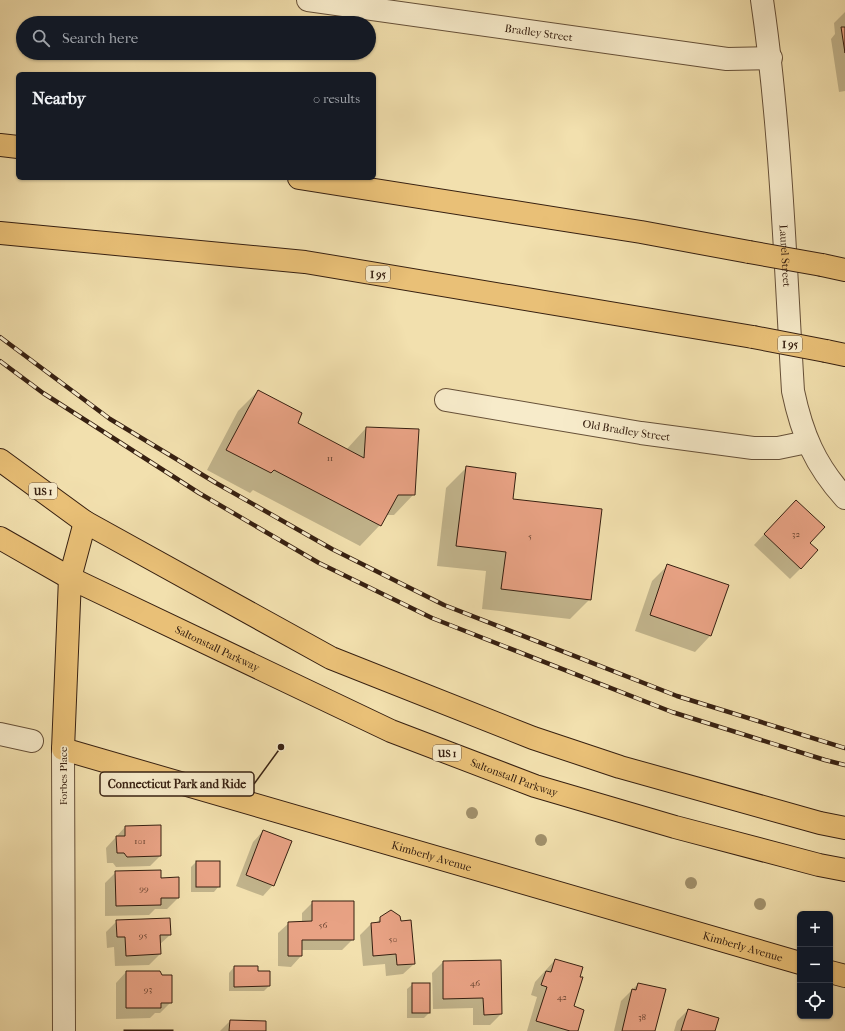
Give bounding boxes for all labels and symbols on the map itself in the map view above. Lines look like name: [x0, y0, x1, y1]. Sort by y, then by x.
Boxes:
street label: Bradley Street: [504, 22, 574, 44]
street label: Laurel Street: [777, 224, 793, 287]
road number: I 95: [366, 266, 390, 282]
road number: I 95: [778, 336, 802, 352]
street label: Old Bradley Street: [582, 417, 671, 444]
house number: 11: [327, 453, 333, 463]
road number: US 1: [29, 483, 57, 499]
house number: 32: [792, 529, 801, 539]
house number: 5: [528, 531, 532, 541]
street label: Saltonstall Parkway: [173, 623, 263, 675]
road number: US 1: [433, 745, 461, 761]
street label: Forbes Place: [57, 746, 70, 805]
street label: Saltonstall Parkway: [469, 756, 560, 800]
callout: Connecticut Park and Ride: [100, 772, 254, 796]
text: Connecticut Park and Ride: [108, 777, 246, 791]
house number: 101: [134, 836, 146, 846]
street label: Kimberly Avenue: [390, 839, 474, 874]
house number: 99: [139, 883, 149, 893]
house number: 56: [319, 920, 328, 930]
street label: Kimberly Avenue: [701, 929, 785, 965]
house number: 95: [139, 930, 147, 940]
house number: 50: [389, 934, 397, 944]
house number: 46: [470, 978, 480, 988]
house number: 93: [144, 984, 153, 994]
house number: 42: [557, 992, 567, 1002]
house number: 38: [638, 1012, 647, 1022]

